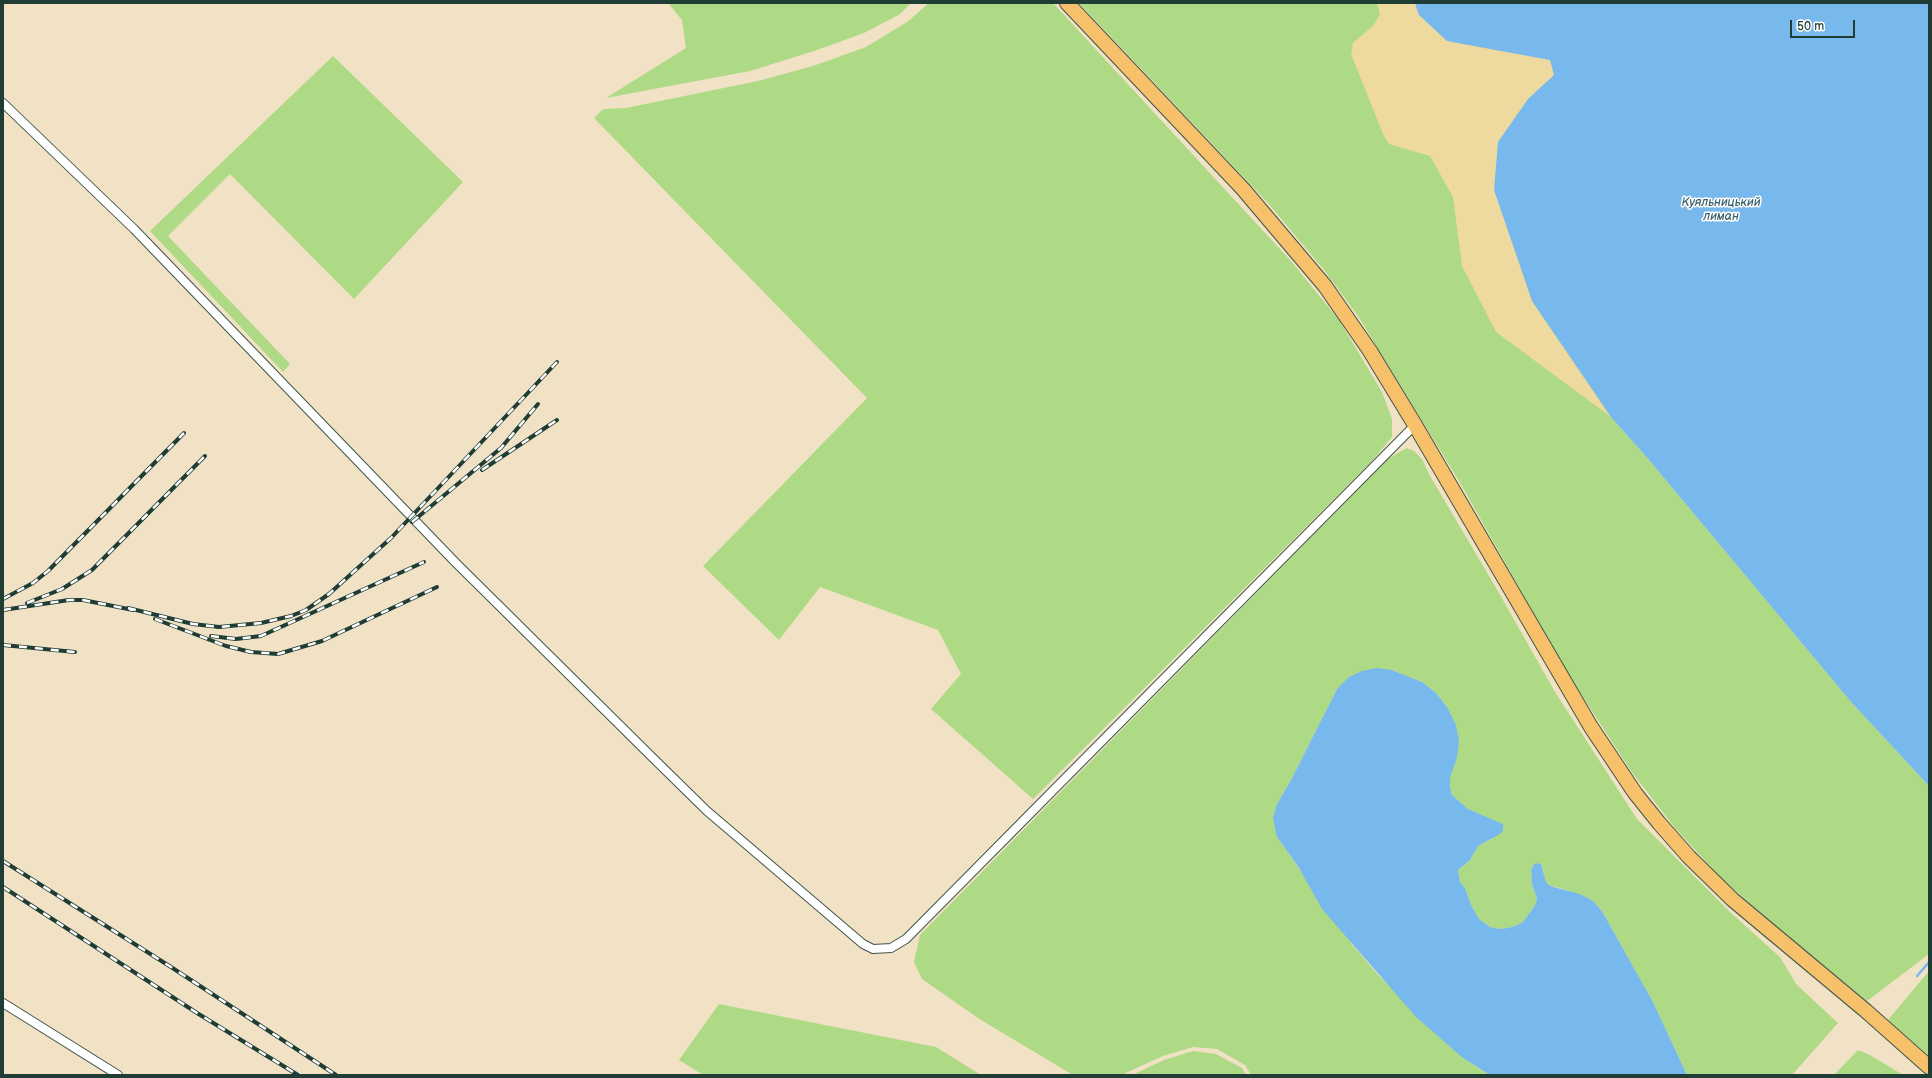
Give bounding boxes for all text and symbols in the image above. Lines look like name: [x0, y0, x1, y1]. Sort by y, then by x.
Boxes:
scale bar: [1792, 12, 1857, 38]
text: 50 m: [1797, 19, 1824, 34]
water label: Куяльницький лиман: [1681, 196, 1761, 224]

